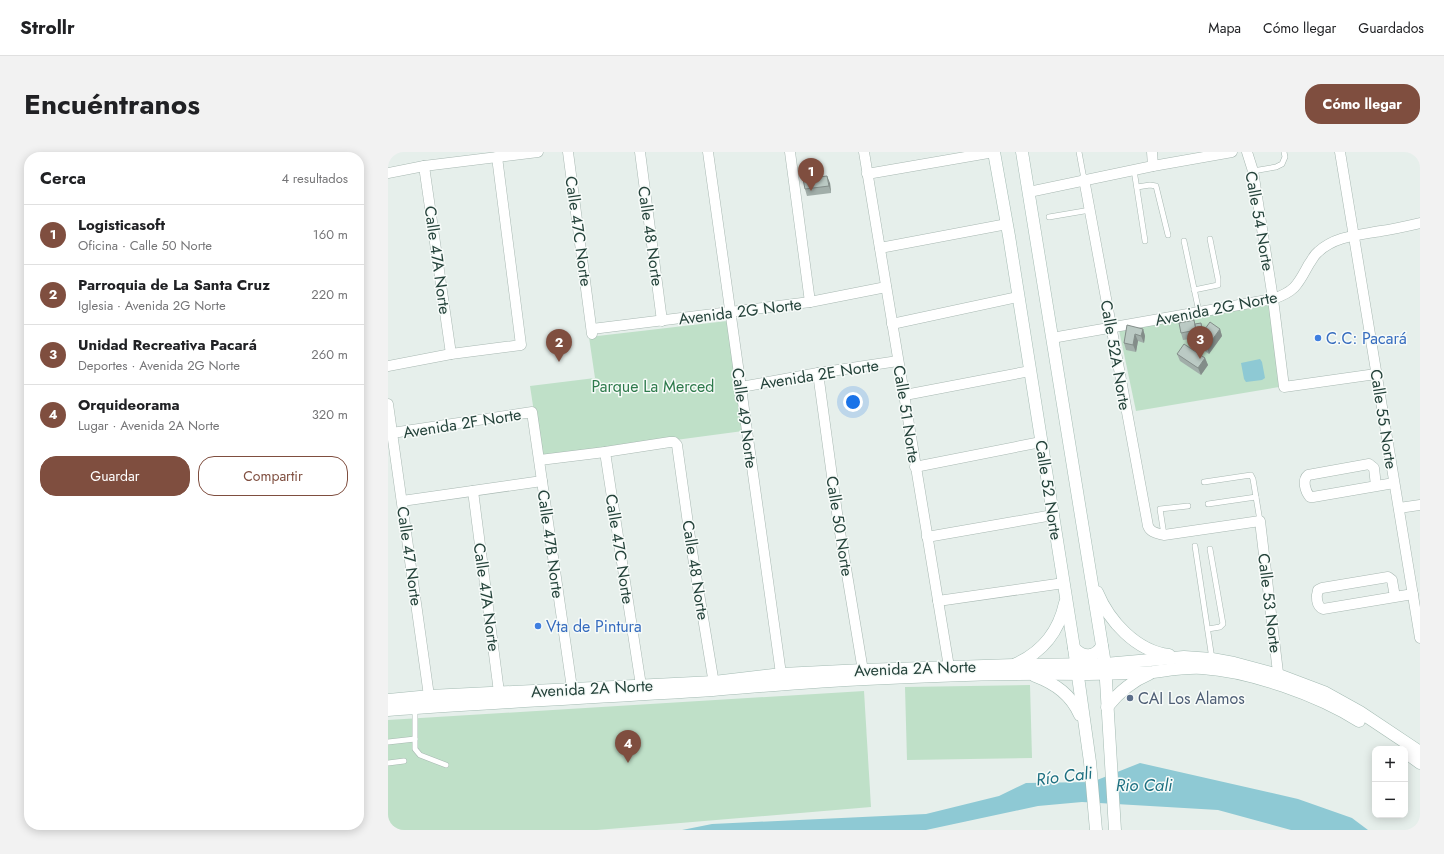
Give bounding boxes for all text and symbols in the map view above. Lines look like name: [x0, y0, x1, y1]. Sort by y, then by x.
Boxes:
text: Strollr: [20, 14, 75, 41]
text: Mapa: [1208, 18, 1241, 38]
text: Cómo llegar: [1263, 18, 1336, 38]
text: Guardados: [1358, 18, 1424, 38]
text: Encuéntranos: [24, 84, 200, 125]
button: Cómo llegar: [1305, 84, 1420, 124]
pin: 1: [798, 158, 824, 191]
text: Cerca: [40, 166, 86, 190]
text: 4 resultados: [281, 169, 348, 188]
street label: Calle 54 Norte: [1239, 169, 1280, 273]
street label: Calle 47C Norte: [559, 175, 598, 288]
street label: Calle 48 Norte: [632, 185, 669, 287]
street label: Calle 47A Norte: [419, 204, 456, 316]
text: Logisticasoft: [78, 214, 165, 236]
text: 1: [50, 225, 56, 244]
text: 160 m: [313, 225, 348, 244]
text: Oficina · Calle 50 Norte: [78, 236, 212, 255]
text: Parroquia de La Santa Cruz: [78, 274, 270, 296]
text: 2: [49, 285, 57, 304]
text: 220 m: [311, 285, 348, 304]
street label: Avenida 2G Norte: [1153, 285, 1279, 332]
street label: Avenida 2G Norte: [677, 293, 803, 330]
text: Iglesia · Avenida 2G Norte: [78, 296, 226, 315]
street label: Calle 52A Norte: [1095, 298, 1136, 412]
pin: 3: [1187, 326, 1213, 359]
place label: C.C: Pacará: [1326, 327, 1407, 350]
pin: 2: [546, 329, 572, 362]
marker: C.C: Pacará: [1313, 333, 1323, 343]
text: Unidad Recreativa Pacará: [78, 334, 257, 356]
text: 3: [49, 345, 57, 364]
text: 260 m: [311, 345, 348, 364]
street label: Avenida 2E Norte: [758, 354, 880, 395]
text: Deportes · Avenida 2G Norte: [78, 356, 240, 375]
street label: Calle 51 Norte: [887, 363, 926, 465]
street label: Calle 49 Norte: [726, 366, 763, 470]
street label: Calle 55 Norte: [1364, 368, 1403, 471]
park label: Parque La Merced: [592, 375, 714, 398]
your location: [843, 392, 863, 412]
text: Orquideorama: [78, 394, 180, 416]
street label: Avenida 2F Norte: [401, 403, 523, 444]
text: 4: [48, 405, 58, 424]
text: 320 m: [312, 405, 348, 424]
text: Lugar · Avenida 2A Norte: [78, 416, 219, 435]
street label: Calle 52 Norte: [1029, 439, 1068, 542]
button: Guardar: [40, 456, 190, 496]
button: Compartir: [198, 456, 348, 496]
street label: Calle 50 Norte: [820, 474, 859, 578]
street label: Calle 47B Norte: [532, 488, 569, 600]
street label: Calle 47C Norte: [599, 492, 640, 606]
street label: Calle 47 Norte: [391, 505, 428, 607]
street label: Calle 48 Norte: [676, 519, 715, 622]
street label: Calle 47A Norte: [468, 541, 505, 653]
street label: Calle 53 Norte: [1252, 552, 1287, 654]
place label: Vta de Pintura: [546, 615, 642, 638]
marker: Vta de Pintura: [533, 621, 543, 631]
street label: Avenida 2A Norte: [854, 655, 976, 682]
street label: Avenida 2A Norte: [530, 674, 654, 703]
place label: CAI Los Alamos: [1138, 687, 1245, 710]
marker: CAI Los Alamos: [1125, 693, 1135, 703]
pin: 4: [615, 730, 641, 763]
map controls: [1372, 746, 1408, 818]
button: +: [1372, 746, 1408, 782]
water label: Río Cali: [1035, 761, 1094, 791]
water label: Rio Cali: [1116, 773, 1173, 797]
button: −: [1372, 782, 1408, 818]

